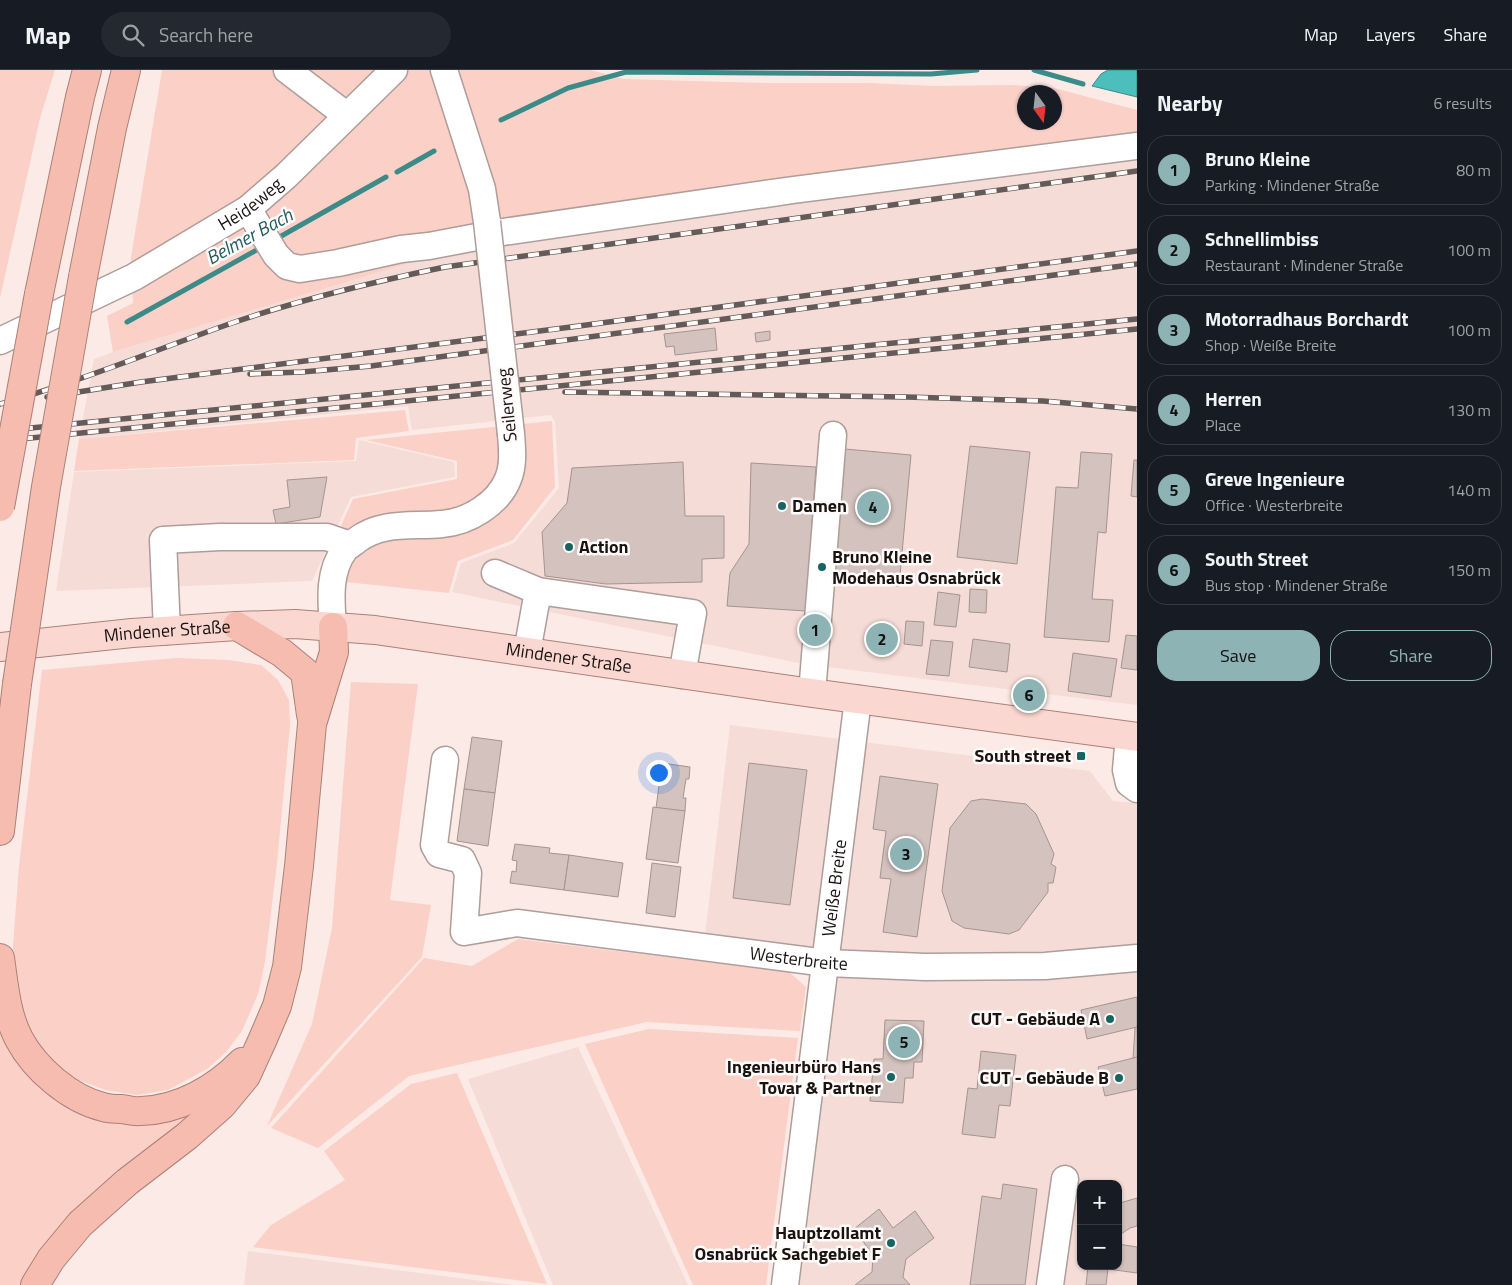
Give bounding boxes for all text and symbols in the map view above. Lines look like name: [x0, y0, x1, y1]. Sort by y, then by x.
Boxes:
search box: [101, 12, 451, 57]
text: Map: [25, 17, 71, 53]
text: Search here: [159, 20, 253, 49]
icon: search: [119, 21, 147, 49]
text: Map: [1304, 21, 1338, 48]
text: Layers: [1366, 21, 1415, 48]
text: Share: [1443, 21, 1487, 48]
north arrow: [1017, 85, 1062, 130]
text: Nearby: [1157, 87, 1222, 119]
text: 6 results: [1433, 91, 1492, 115]
text: Bruno Kleine: [1205, 144, 1310, 173]
text: 1: [1170, 158, 1178, 182]
text: 80 m: [1456, 158, 1491, 182]
street label: Heideweg: [212, 171, 289, 237]
text: Parking · Mindener Straße: [1205, 173, 1379, 197]
water label: Belmer Bach: [200, 200, 298, 271]
text: Schnellimbiss: [1205, 224, 1319, 253]
text: 2: [1170, 238, 1178, 262]
text: 100 m: [1447, 238, 1491, 262]
text: Restaurant · Mindener Straße: [1205, 253, 1403, 277]
text: Motorradhaus Borchardt: [1205, 304, 1408, 333]
text: 3: [1170, 318, 1178, 342]
text: 100 m: [1447, 318, 1491, 342]
text: Shop · Weiße Breite: [1205, 333, 1336, 357]
street label: Seilerweg: [489, 367, 524, 443]
text: Herren: [1205, 384, 1262, 413]
text: 4: [1170, 398, 1178, 422]
text: 130 m: [1447, 398, 1491, 422]
text: Place: [1205, 413, 1241, 437]
text: Greve Ingenieure: [1205, 464, 1345, 493]
text: 5: [1170, 478, 1178, 502]
text: 140 m: [1447, 478, 1491, 502]
pin: 4: [857, 488, 889, 526]
place label: Damen: [792, 492, 847, 519]
text: Office · Westerbreite: [1205, 493, 1343, 517]
marker: Damen: [776, 500, 788, 512]
place label: Action: [579, 533, 629, 560]
marker: Action: [563, 541, 575, 553]
place label: Bruno Kleine Modehaus Osnabrück: [832, 543, 1001, 591]
text: South Street: [1205, 544, 1308, 573]
text: 6: [1170, 558, 1178, 582]
text: 150 m: [1447, 558, 1491, 582]
marker: Bruno Kleine Modehaus Osnabrück: [816, 561, 828, 573]
text: Bus stop · Mindener Straße: [1205, 573, 1388, 597]
pin: 1: [799, 611, 831, 649]
street label: Mindener Straße: [102, 612, 231, 649]
pin: 2: [866, 620, 898, 658]
button: Save: [1157, 630, 1320, 681]
button: Share: [1330, 630, 1492, 681]
street label: Mindener Straße: [504, 635, 634, 680]
pin: 6: [1013, 676, 1045, 714]
place label: South street: [975, 742, 1071, 769]
marker: South street: [1075, 750, 1087, 762]
your location: [646, 760, 672, 786]
pin: 3: [890, 835, 922, 873]
street label: Weiße Breite: [815, 838, 853, 938]
street label: Westerbreite: [748, 939, 848, 977]
place label: CUT - Gebäude A: [971, 1005, 1100, 1032]
marker: CUT - Gebäude A: [1104, 1013, 1116, 1025]
pin: 5: [888, 1023, 920, 1061]
place label: Ingenieurbüro Hans Tovar & Partner: [727, 1053, 881, 1101]
place label: CUT - Gebäude B: [980, 1064, 1109, 1091]
marker: Ingenieurbüro Hans Tovar & Partner: [885, 1071, 897, 1083]
marker: CUT - Gebäude B: [1113, 1072, 1125, 1084]
map controls: [1077, 1180, 1122, 1270]
button: +: [1077, 1180, 1122, 1225]
place label: Hauptzollamt Osnabrück Sachgebiet F: [694, 1219, 881, 1267]
button: −: [1077, 1225, 1122, 1270]
marker: Hauptzollamt Osnabrück Sachgebiet F: [885, 1237, 897, 1249]

